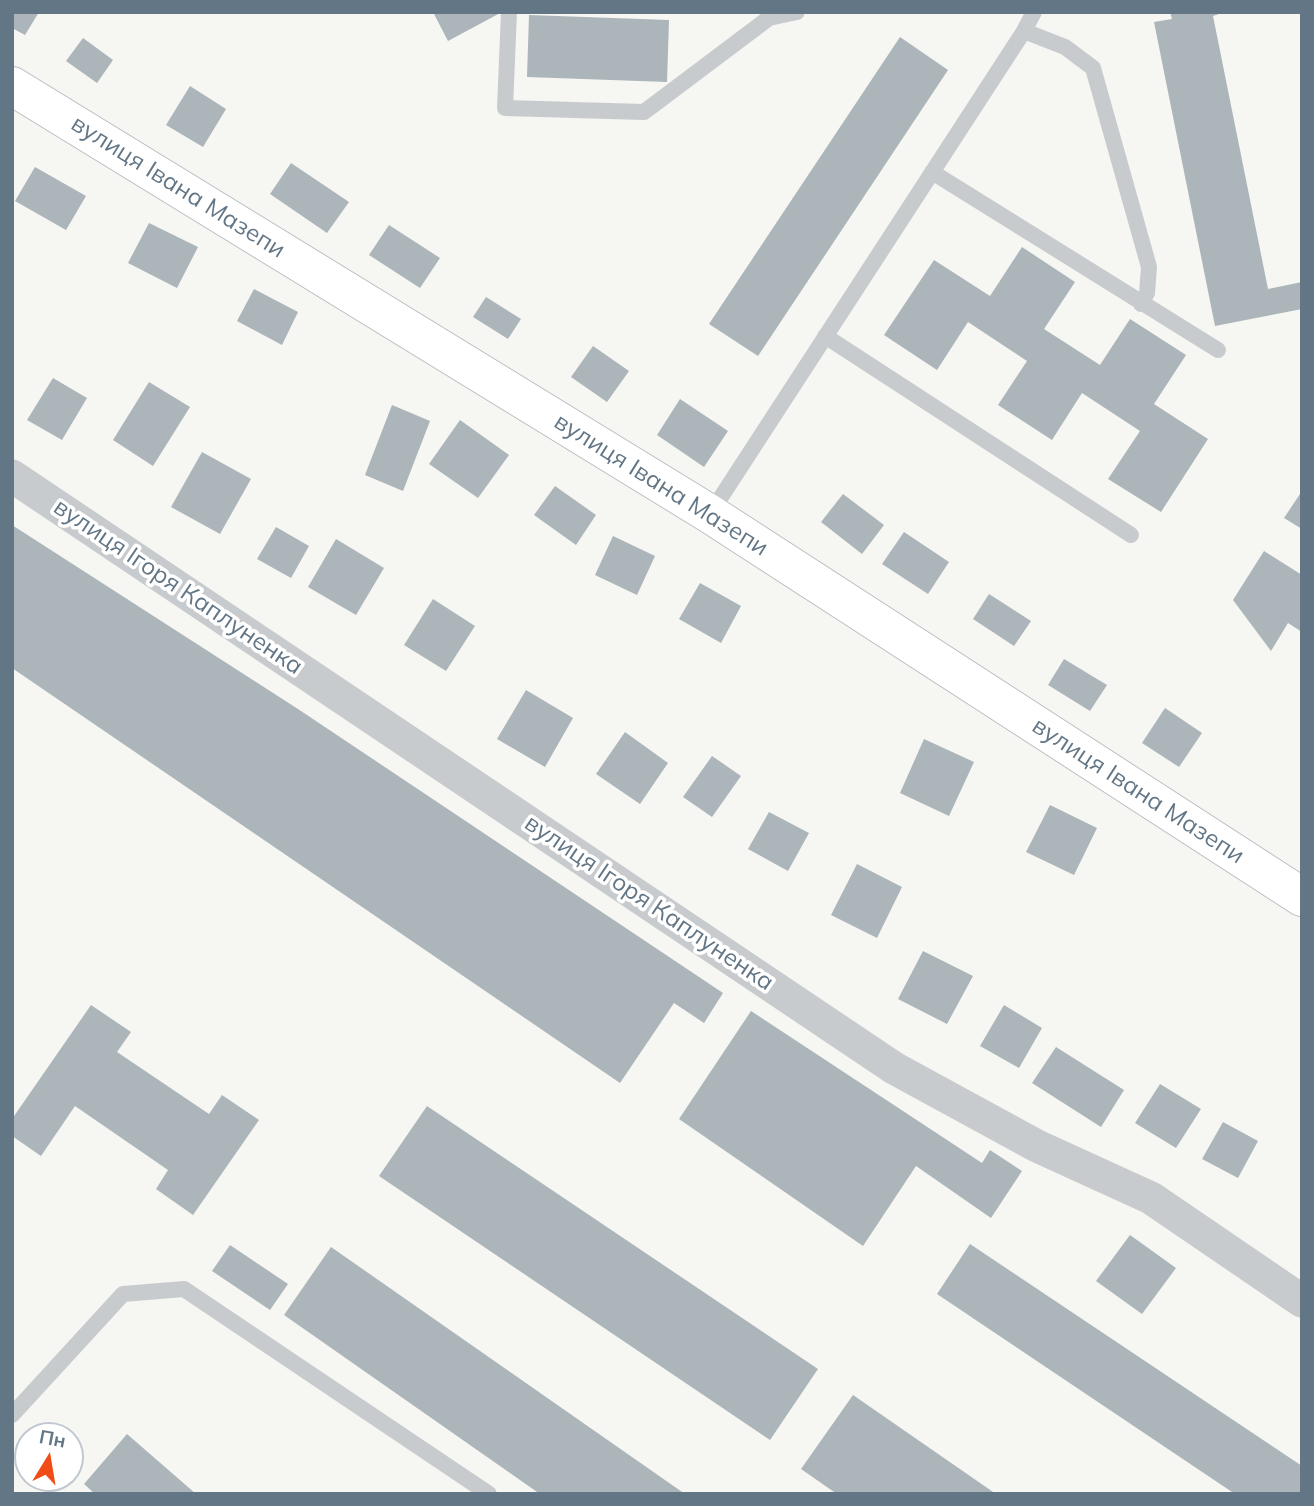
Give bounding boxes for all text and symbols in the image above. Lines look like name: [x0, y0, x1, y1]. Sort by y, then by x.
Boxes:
street label: вулиця Івана Мазепи: [66, 109, 290, 265]
street label: вулиця Івана Мазепи: [549, 407, 773, 563]
street label: вулиця Ігоря Каплуненка: [48, 493, 308, 681]
street label: вулиця Івана Мазепи: [1027, 712, 1249, 870]
street label: вулиця Ігоря Каплуненка: [519, 809, 779, 997]
north arrow: [14, 1422, 84, 1492]
text: Пн: [37, 1424, 68, 1453]

